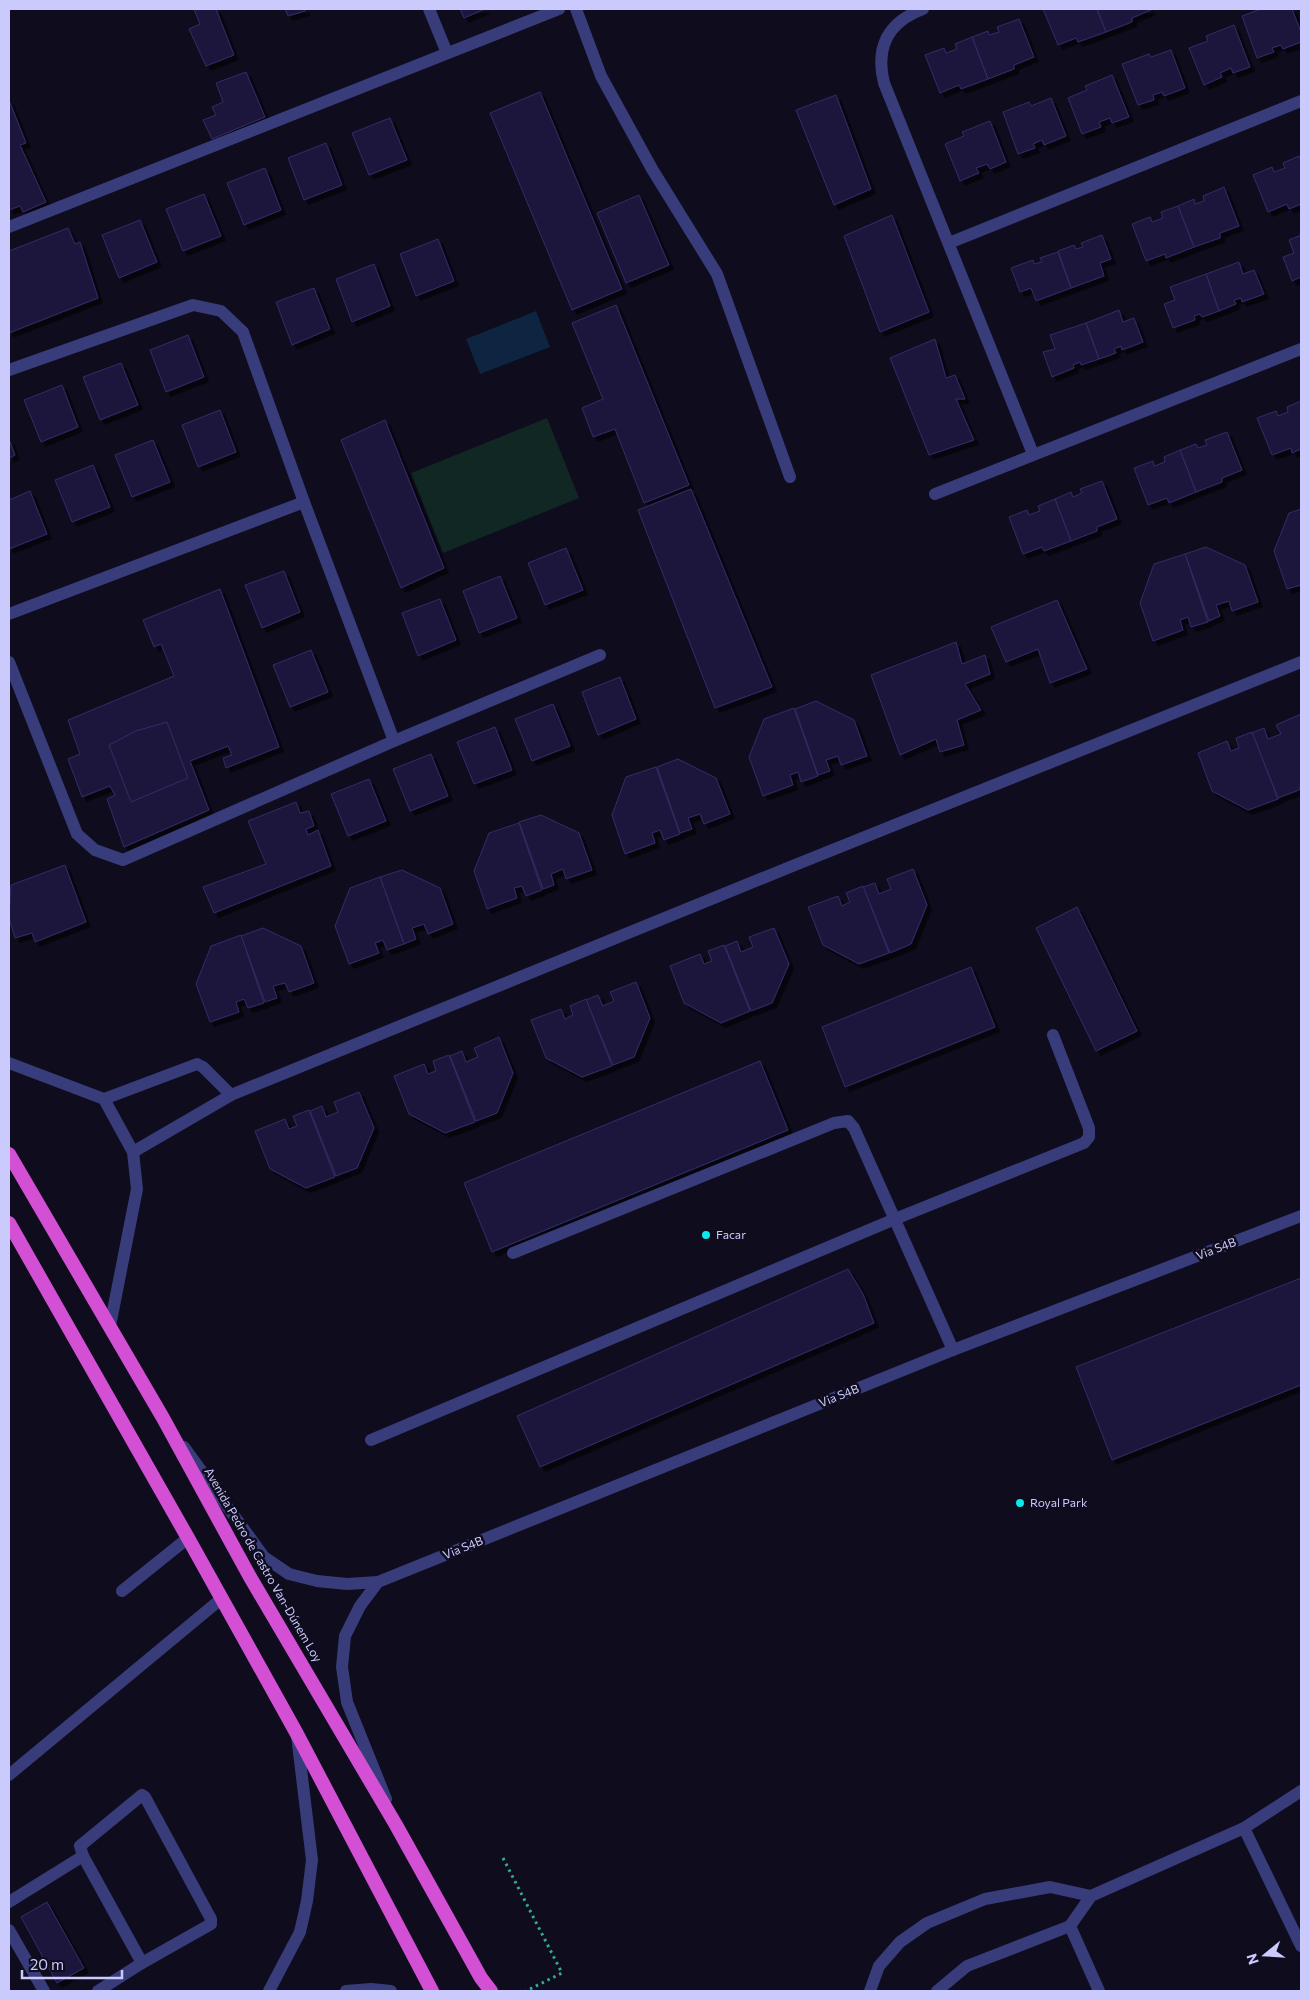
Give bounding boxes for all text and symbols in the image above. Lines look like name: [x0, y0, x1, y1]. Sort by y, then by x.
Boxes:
place label: Facar: [716, 1227, 746, 1241]
marker: Facar: [700, 1229, 712, 1241]
street label: Via S4B: [1194, 1234, 1238, 1262]
street label: Via S4B: [817, 1381, 861, 1409]
street label: Avenida Pedro de Castro Van-Dúnem Loy: [202, 1465, 325, 1664]
place label: Royal Park: [1030, 1495, 1088, 1509]
marker: Royal Park: [1014, 1497, 1026, 1509]
street label: Via S4B: [441, 1533, 485, 1561]
north arrow: [1240, 1930, 1290, 1980]
scale bar: [22, 1948, 122, 1980]
text: N: [1242, 1952, 1262, 1967]
text: 20 m: [30, 1955, 64, 1973]

